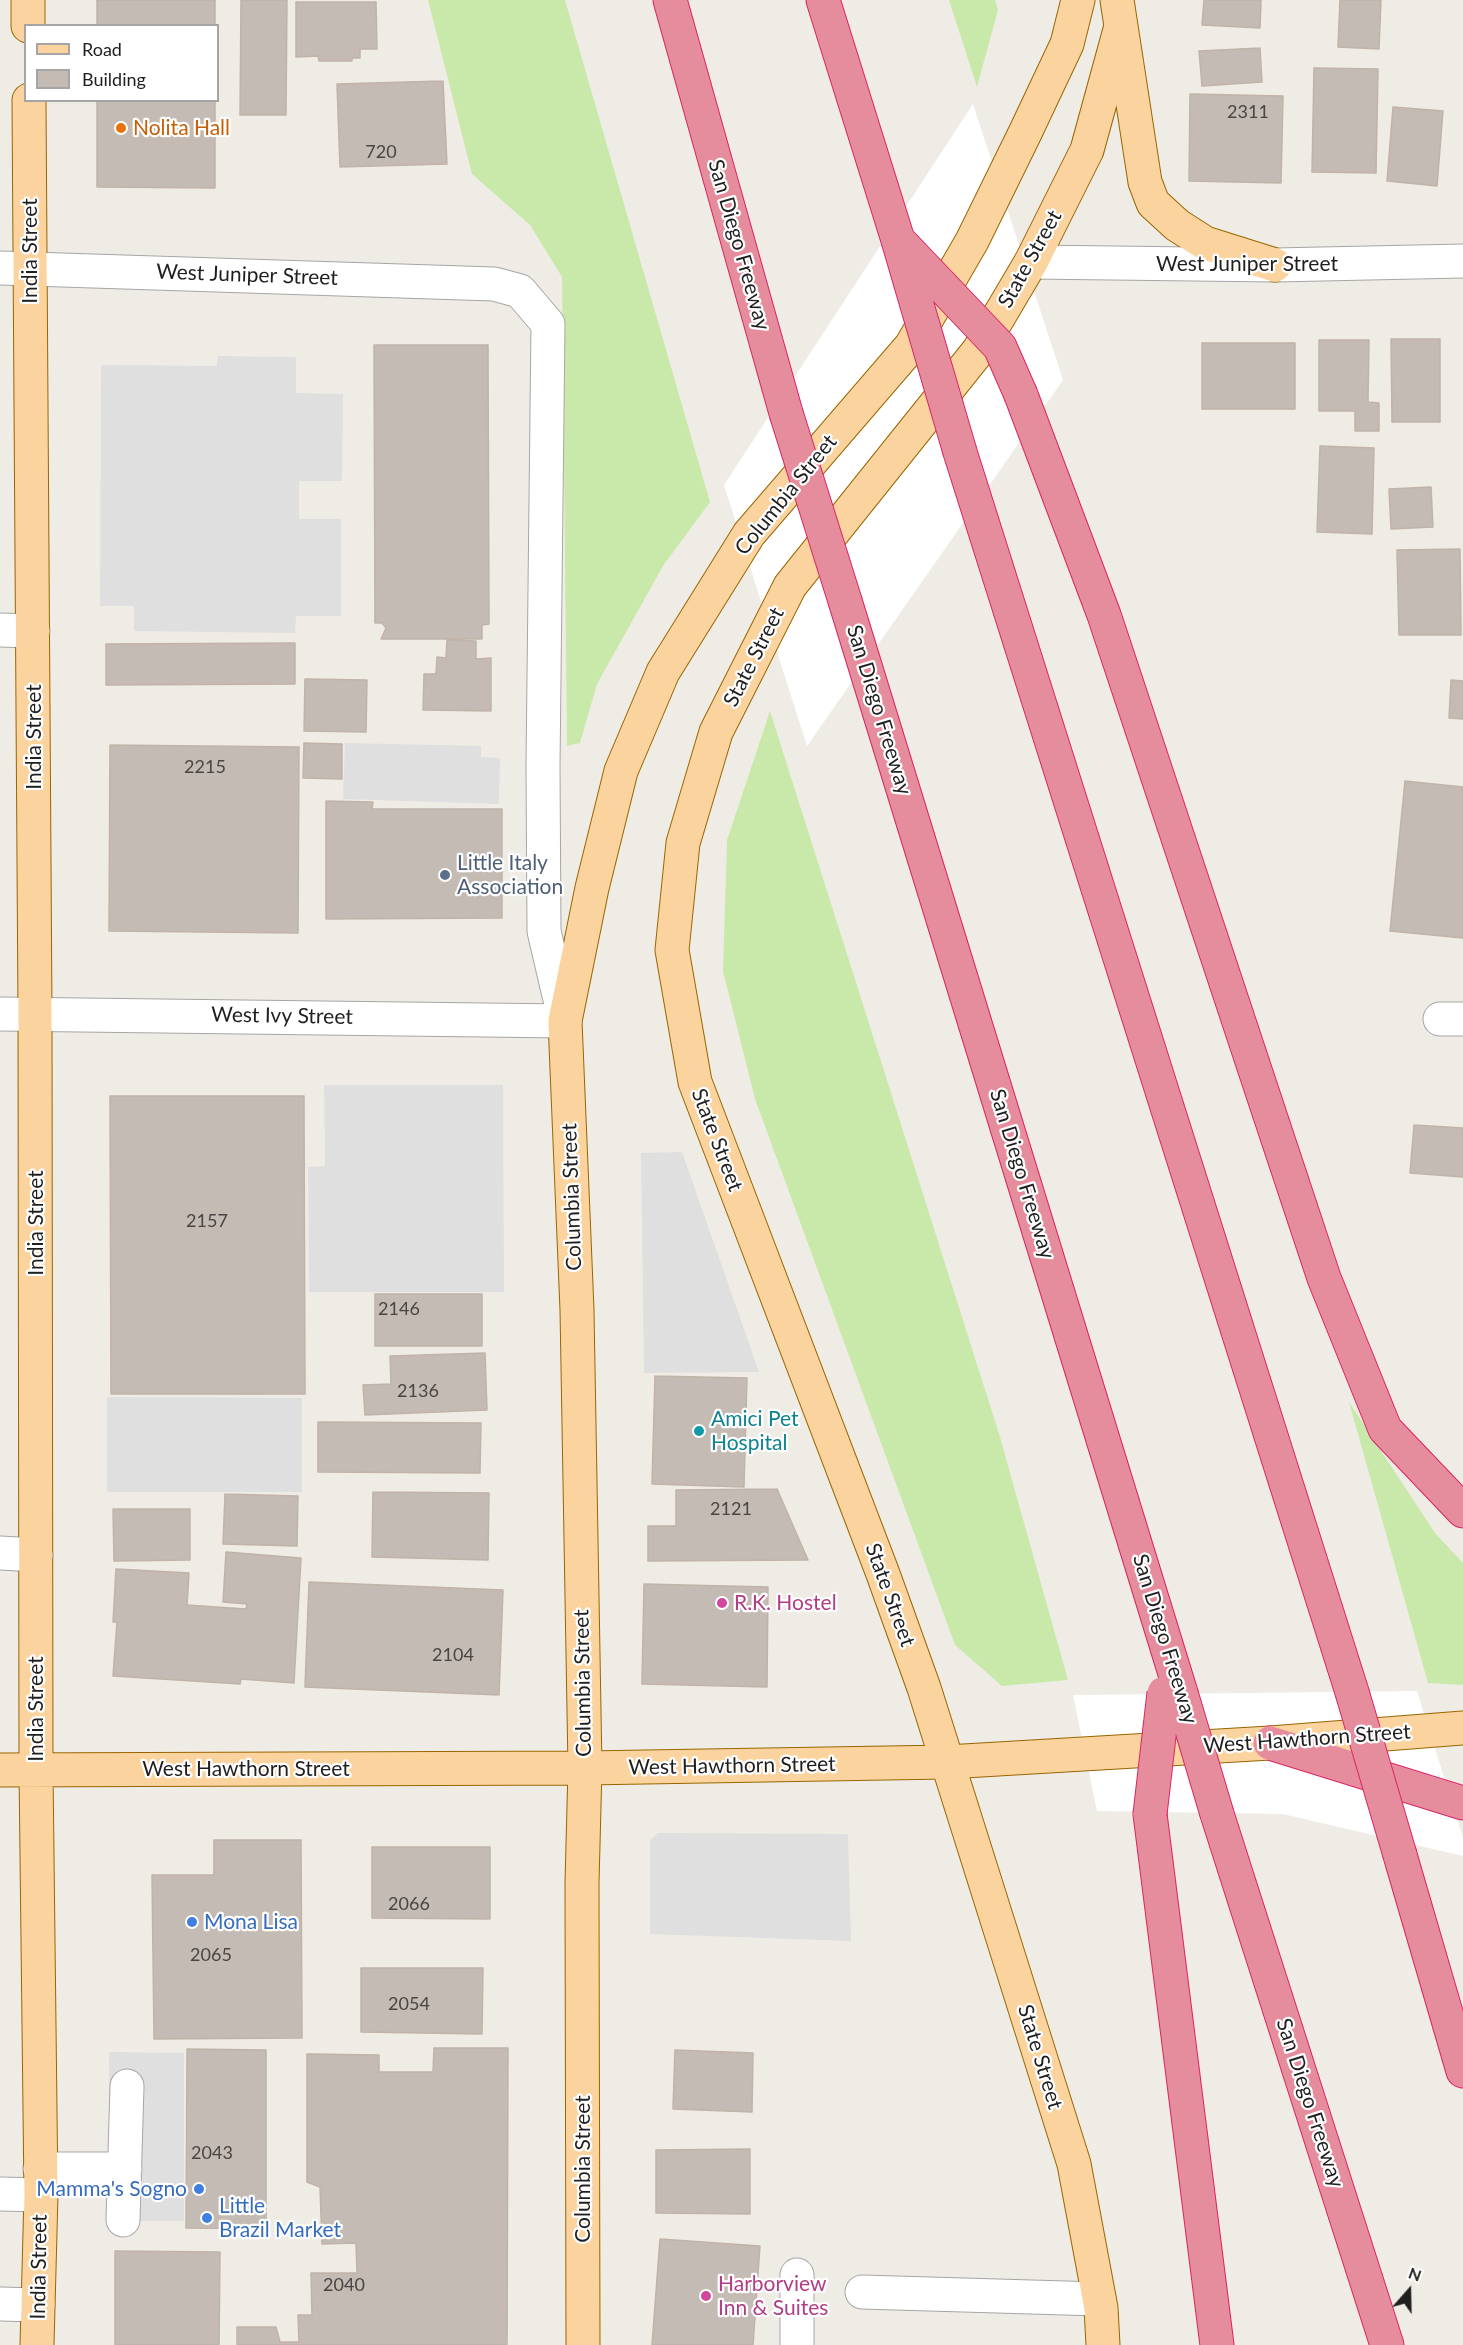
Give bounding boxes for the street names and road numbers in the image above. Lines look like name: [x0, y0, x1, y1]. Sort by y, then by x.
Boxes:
street label: San Diego Freeway: [703, 157, 775, 333]
street label: India Street: [17, 198, 43, 304]
street label: State Street: [993, 206, 1067, 312]
street label: West Juniper Street: [1156, 251, 1338, 277]
street label: West Juniper Street: [156, 259, 338, 291]
street label: Columbia Street: [730, 430, 842, 560]
street label: State Street: [718, 603, 790, 711]
street label: San Diego Freeway: [841, 622, 917, 798]
street label: India Street: [21, 684, 47, 790]
street label: West Ivy Street: [211, 1002, 353, 1030]
street label: State Street: [686, 1085, 748, 1195]
street label: San Diego Freeway: [984, 1086, 1060, 1262]
street label: Columbia Street: [557, 1123, 587, 1271]
street label: India Street: [23, 1170, 49, 1276]
street label: State Street: [860, 1540, 920, 1650]
street label: San Diego Freeway: [1127, 1551, 1203, 1727]
street label: Columbia Street: [569, 1609, 597, 1757]
street label: India Street: [23, 1656, 49, 1762]
street label: West Hawthorn Street: [1203, 1719, 1411, 1759]
street label: West Hawthorn Street: [628, 1752, 836, 1780]
street label: West Hawthorn Street: [142, 1756, 350, 1782]
street label: State Street: [1012, 2002, 1068, 2112]
street label: San Diego Freeway: [1271, 2015, 1349, 2191]
street label: Columbia Street: [570, 2095, 596, 2243]
street label: India Street: [25, 2214, 53, 2320]

